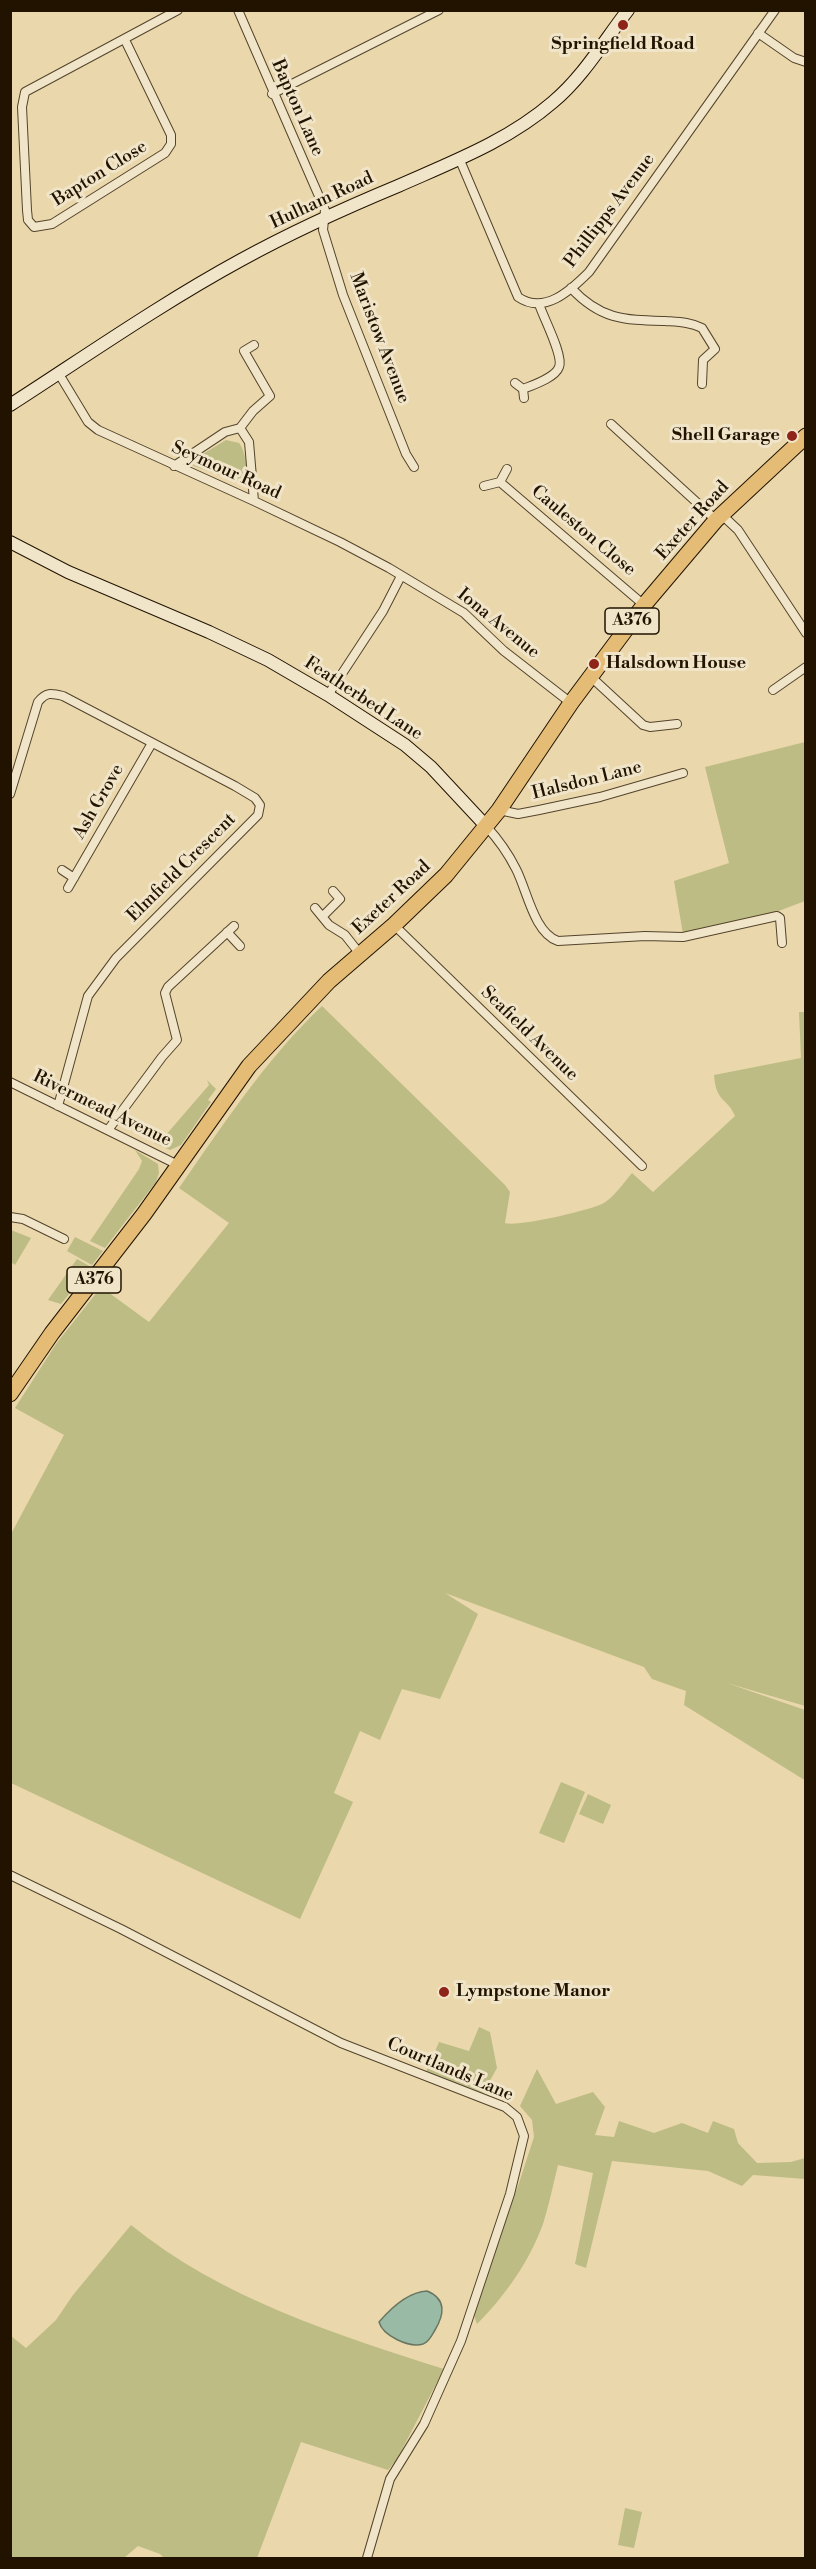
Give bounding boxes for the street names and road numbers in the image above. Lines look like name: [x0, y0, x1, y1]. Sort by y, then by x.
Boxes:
street label: Bapton Lane: [266, 56, 328, 160]
street label: Bapton Close: [49, 136, 151, 212]
street label: Phillipps Avenue: [560, 150, 660, 272]
street label: Hulham Road: [267, 168, 377, 234]
street label: Maristow Avenue: [344, 269, 414, 407]
street label: Seymour Road: [168, 437, 284, 505]
street label: Exeter Road: [652, 477, 734, 565]
street label: Cauleston Close: [526, 481, 640, 581]
street label: Iona Avenue: [452, 584, 544, 664]
road number: A376: [605, 608, 659, 634]
street label: Featherbed Lane: [300, 653, 426, 745]
street label: Halsdon Lane: [530, 757, 644, 805]
street label: Ash Grove: [69, 761, 129, 843]
street label: Elmfield Crescent: [123, 809, 241, 927]
street label: Exeter Road: [348, 856, 436, 940]
street label: Seafield Avenue: [476, 982, 582, 1086]
street label: Rivermead Avenue: [29, 1066, 175, 1152]
road number: A376: [67, 1267, 121, 1293]
street label: Courtlands Lane: [383, 2034, 517, 2106]

